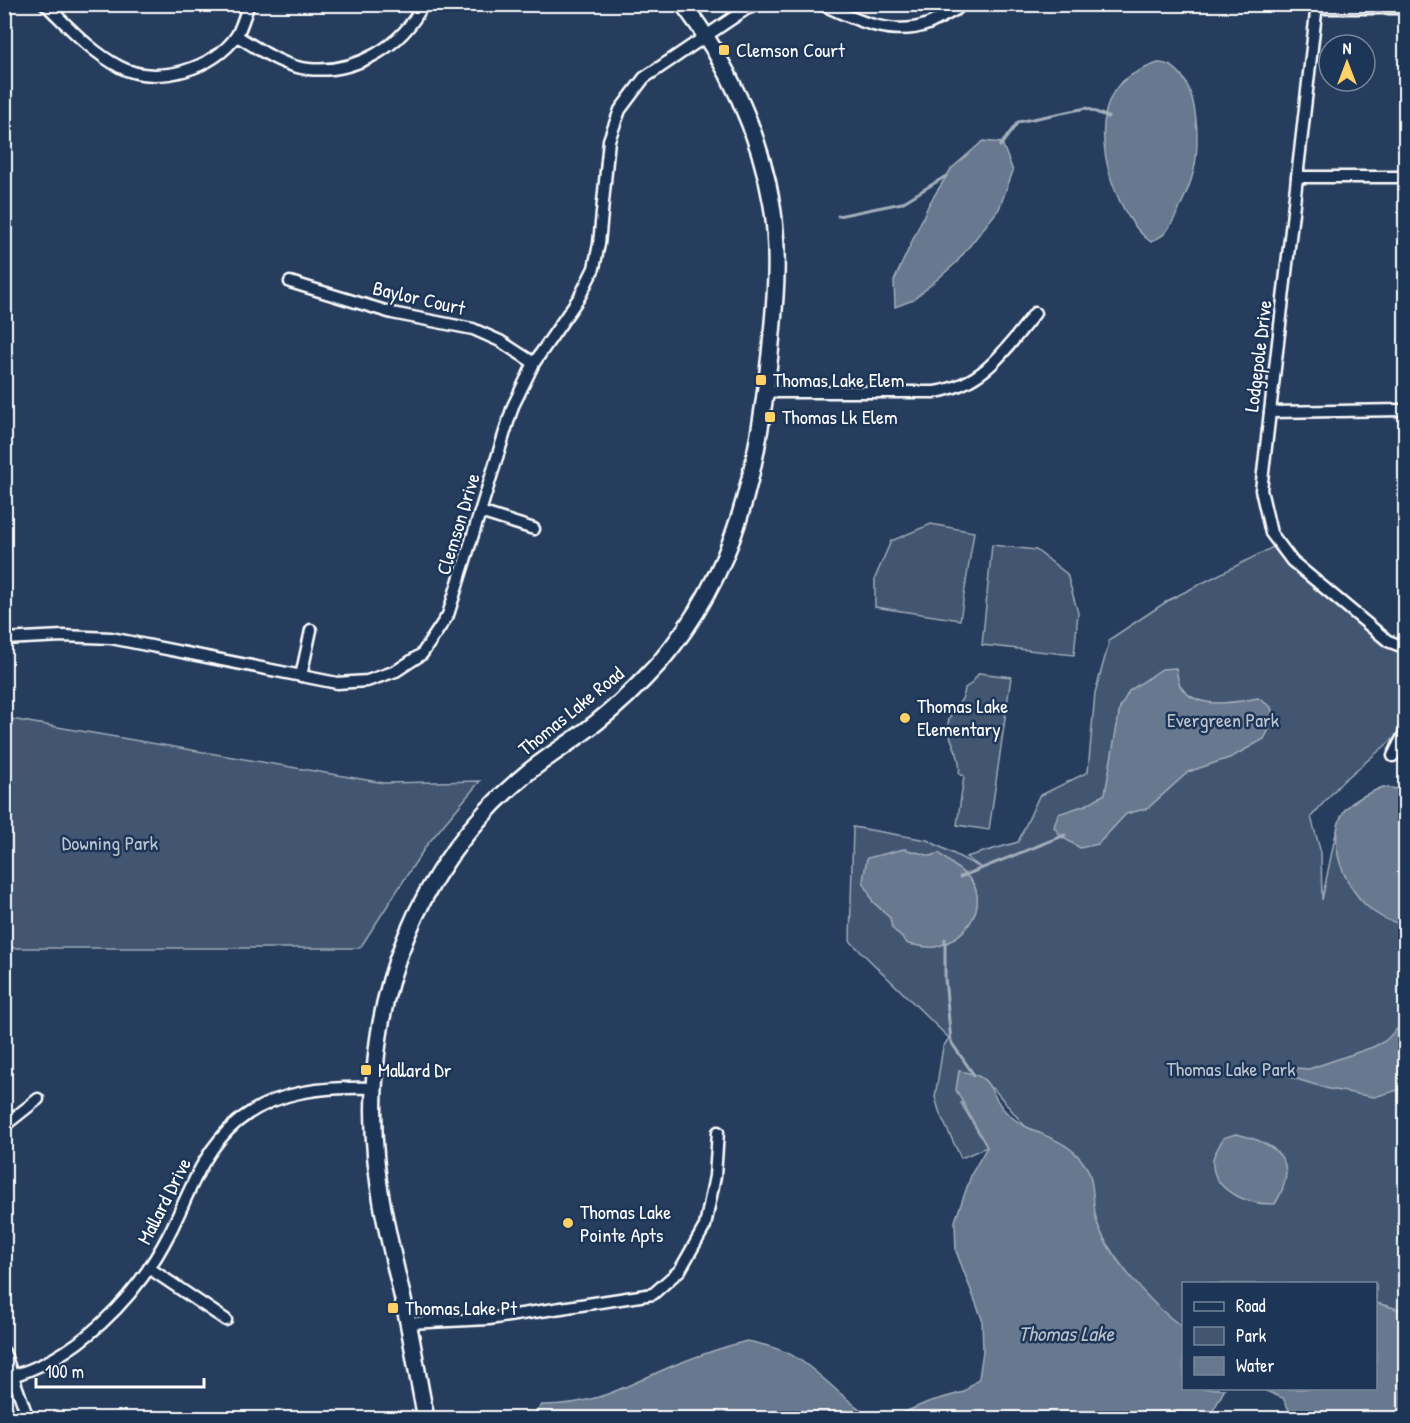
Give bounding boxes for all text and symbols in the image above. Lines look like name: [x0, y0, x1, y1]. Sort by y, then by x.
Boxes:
north arrow: [1317, 33, 1377, 93]
place label: Clemson Court: [736, 36, 846, 63]
text: N: [1343, 37, 1352, 59]
marker: Clemson Court: [717, 43, 731, 57]
street label: Baylor Court: [370, 274, 469, 321]
street label: Lodgepole Drive: [1237, 299, 1278, 413]
place label: Thomas Lake Elem: [773, 366, 904, 393]
marker: Thomas Lake Elem: [754, 373, 768, 387]
place label: Thomas Lk Elem: [782, 403, 898, 430]
marker: Thomas Lk Elem: [763, 410, 777, 424]
street label: Clemson Drive: [429, 470, 486, 578]
street label: Thomas Lake Road: [512, 660, 629, 762]
place label: Thomas Lake Elementary: [917, 692, 1008, 742]
park label: Evergreen Park: [1167, 706, 1279, 733]
marker: Thomas Lake Elementary: [898, 711, 912, 725]
park label: Downing Park: [62, 829, 158, 856]
park label: Thomas Lake Park: [1166, 1055, 1296, 1082]
place label: Mallard Dr: [378, 1056, 452, 1083]
marker: Mallard Dr: [359, 1063, 373, 1077]
street label: Mallard Drive: [130, 1153, 197, 1249]
place label: Thomas Lake Pointe Apts: [580, 1198, 671, 1248]
marker: Thomas Lake Pointe Apts: [561, 1216, 575, 1230]
legend: [1182, 1282, 1377, 1390]
text: Road: [1236, 1293, 1266, 1318]
place label: Thomas Lake Pt: [405, 1294, 518, 1321]
marker: Thomas Lake Pt: [386, 1301, 400, 1315]
water label: Thomas Lake: [1018, 1319, 1115, 1348]
text: Park: [1236, 1323, 1267, 1348]
scale bar: [36, 1351, 204, 1389]
text: Water: [1236, 1353, 1274, 1378]
text: 100 m: [45, 1359, 84, 1384]

